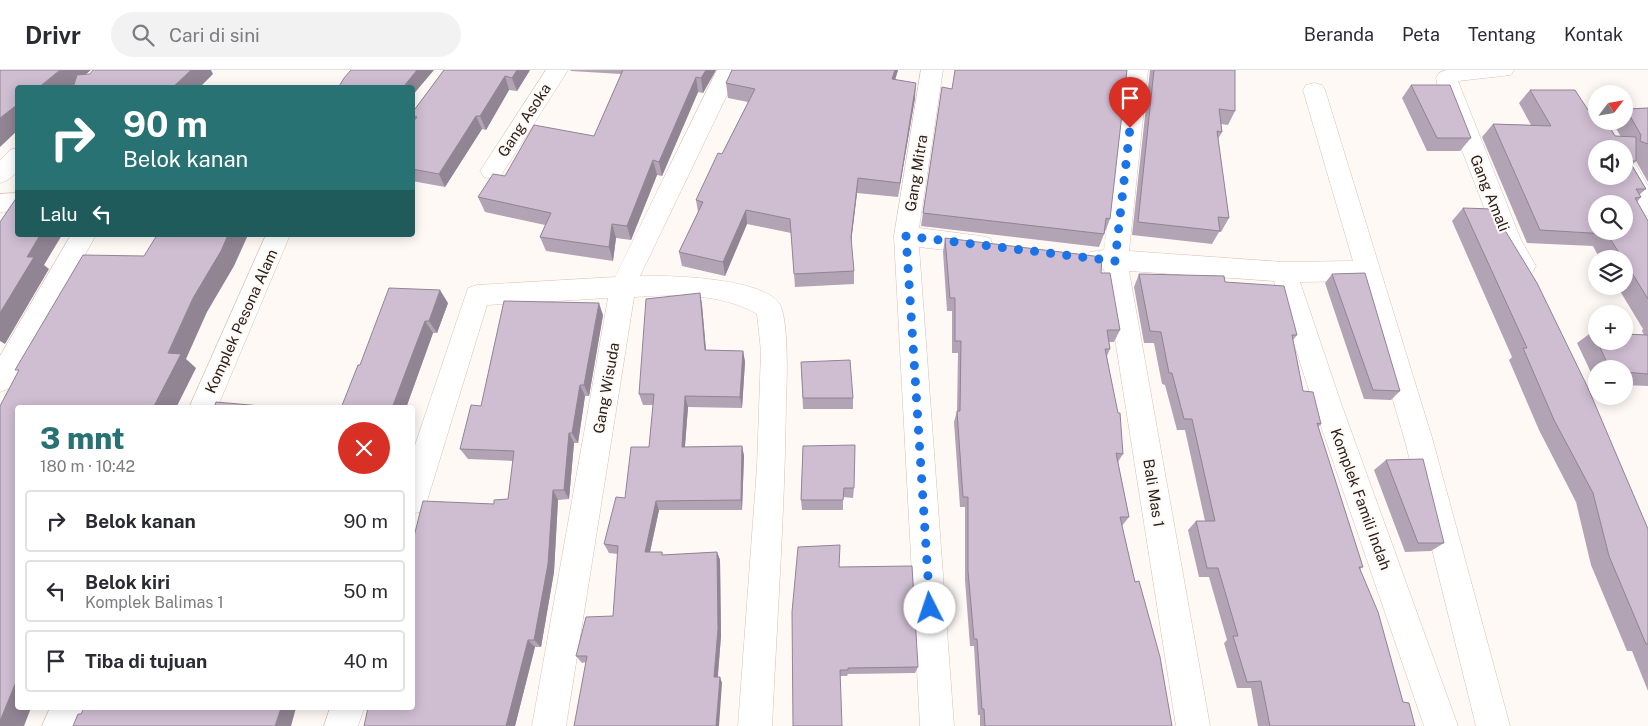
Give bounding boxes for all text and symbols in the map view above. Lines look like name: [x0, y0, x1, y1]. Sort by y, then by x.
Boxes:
search box: [111, 12, 461, 57]
text: Drivr: [25, 21, 81, 49]
icon: search: [129, 21, 157, 49]
text: Cari di sini: [169, 24, 260, 46]
text: Beranda: [1304, 24, 1374, 45]
text: Peta: [1402, 24, 1440, 45]
text: Tentang: [1468, 24, 1536, 45]
text: Kontak: [1564, 24, 1623, 45]
pin: [1109, 77, 1151, 128]
street label: Gang Asoka: [494, 80, 554, 160]
icon: arrive: [1116, 84, 1144, 112]
north arrow: [1588, 85, 1632, 130]
map controls: [1588, 85, 1633, 405]
text: 90 m: [123, 104, 208, 145]
icon: right: [40, 105, 105, 170]
street label: Gang Mitra: [902, 133, 930, 213]
button: sound: [1588, 140, 1633, 185]
text: Belok kanan: [123, 146, 248, 172]
street label: Gang Amali: [1467, 152, 1513, 234]
button: search: [1588, 195, 1633, 240]
icon: left: [88, 200, 116, 228]
text: Lalu: [40, 203, 78, 225]
street label: Komplek Pesona Alam: [202, 246, 280, 396]
button: layers: [1588, 250, 1633, 295]
button: +: [1588, 305, 1633, 350]
street label: Gang Wisuda: [590, 341, 622, 435]
button: −: [1588, 360, 1633, 405]
text: 3 mnt: [40, 420, 125, 456]
button: close: [338, 422, 390, 474]
street label: Komplek Famili Indah: [1327, 426, 1395, 572]
text: 180 m · 10:42: [40, 457, 135, 476]
street label: Bali Mas 1: [1140, 458, 1168, 528]
icon: right: [42, 507, 70, 535]
text: Belok kanan: [85, 510, 196, 532]
text: 90 m: [344, 510, 388, 532]
text: Belok kiri: [85, 571, 170, 593]
icon: left: [42, 577, 70, 605]
text: 50 m: [343, 580, 388, 602]
position arrow: [903, 581, 955, 633]
text: Komplek Balimas 1: [85, 593, 224, 612]
icon: arrive: [42, 647, 70, 675]
text: Tiba di tujuan: [85, 650, 207, 672]
text: 40 m: [343, 650, 388, 672]

